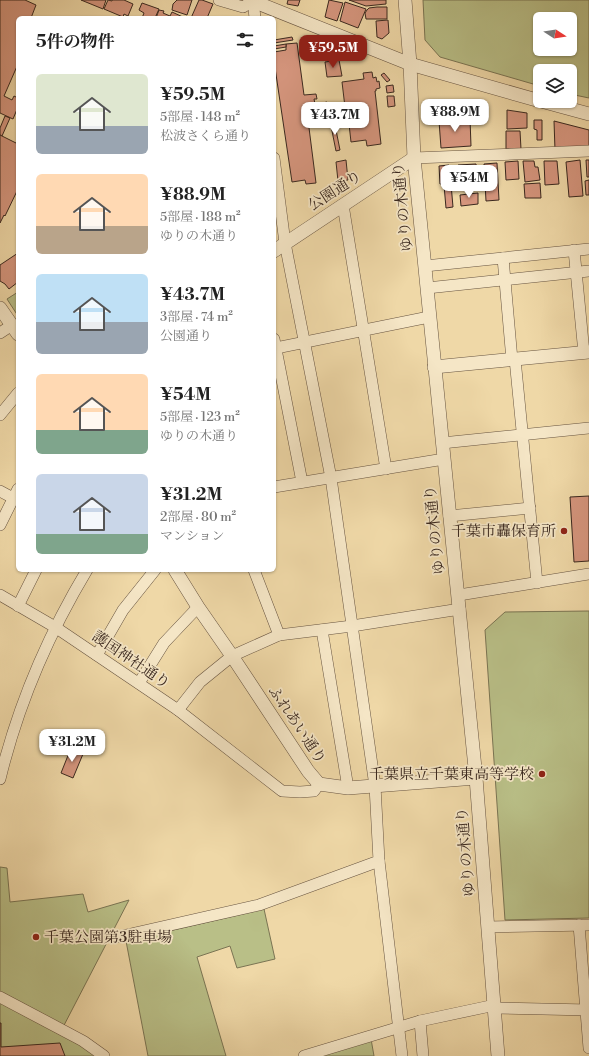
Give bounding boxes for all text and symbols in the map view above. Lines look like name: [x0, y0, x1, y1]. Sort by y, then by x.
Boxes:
north arrow: [533, 12, 577, 56]
map controls: [533, 12, 577, 108]
icon: filters: [234, 29, 256, 51]
text: 5件の物件: [36, 31, 115, 53]
pin: ¥59.5M: [300, 35, 366, 69]
text: ¥59.5M: [308, 40, 358, 56]
button: layers: [533, 64, 577, 108]
text: ¥59.5M: [160, 84, 225, 106]
icon: home: [68, 90, 116, 138]
pin: ¥88.9M: [422, 99, 488, 133]
pin: ¥43.7M: [302, 102, 368, 136]
text: ¥88.9M: [430, 104, 480, 120]
text: ¥43.7M: [310, 107, 360, 123]
text: 5部屋 · 148 m²: [160, 109, 240, 125]
text: 松波さくら通り: [160, 128, 251, 144]
street label: ゆりの木通り: [389, 161, 417, 253]
pin: ¥54M: [445, 165, 493, 199]
street label: 公園通り: [305, 167, 365, 215]
text: ¥54M: [450, 170, 489, 186]
text: ¥88.9M: [160, 184, 226, 206]
icon: home: [68, 190, 116, 238]
text: 5部屋 · 188 m²: [160, 209, 241, 225]
text: ゆりの木通り: [160, 228, 238, 244]
text: ¥43.7M: [160, 284, 225, 306]
icon: home: [68, 290, 116, 338]
text: 3部屋 · 74 m²: [160, 309, 233, 325]
text: 公園通り: [160, 328, 212, 344]
text: ¥54M: [160, 384, 211, 406]
icon: home: [68, 390, 116, 438]
text: 5部屋 · 123 m²: [160, 409, 240, 425]
text: ゆりの木通り: [160, 428, 238, 444]
text: ¥31.2M: [160, 484, 222, 506]
street label: ゆりの木通り: [421, 484, 449, 576]
icon: home: [68, 490, 116, 538]
text: 2部屋 · 80 m²: [160, 509, 236, 525]
place label: 千葉市轟保育所: [451, 522, 556, 541]
marker: 千葉市轟保育所: [559, 526, 569, 536]
text: マンション: [160, 528, 224, 544]
street label: 護国神社通り: [88, 627, 174, 693]
street label: ふれあい通り: [264, 682, 330, 768]
pin: ¥31.2M: [39, 729, 105, 763]
text: ¥31.2M: [48, 734, 96, 750]
place label: 千葉県立千葉東高等学校: [369, 765, 534, 784]
marker: 千葉県立千葉東高等学校: [537, 769, 547, 779]
street label: ゆりの木通り: [453, 806, 479, 898]
place label: 千葉公園第3駐車場: [44, 928, 172, 947]
marker: 千葉公園第3駐車場: [31, 932, 41, 942]

